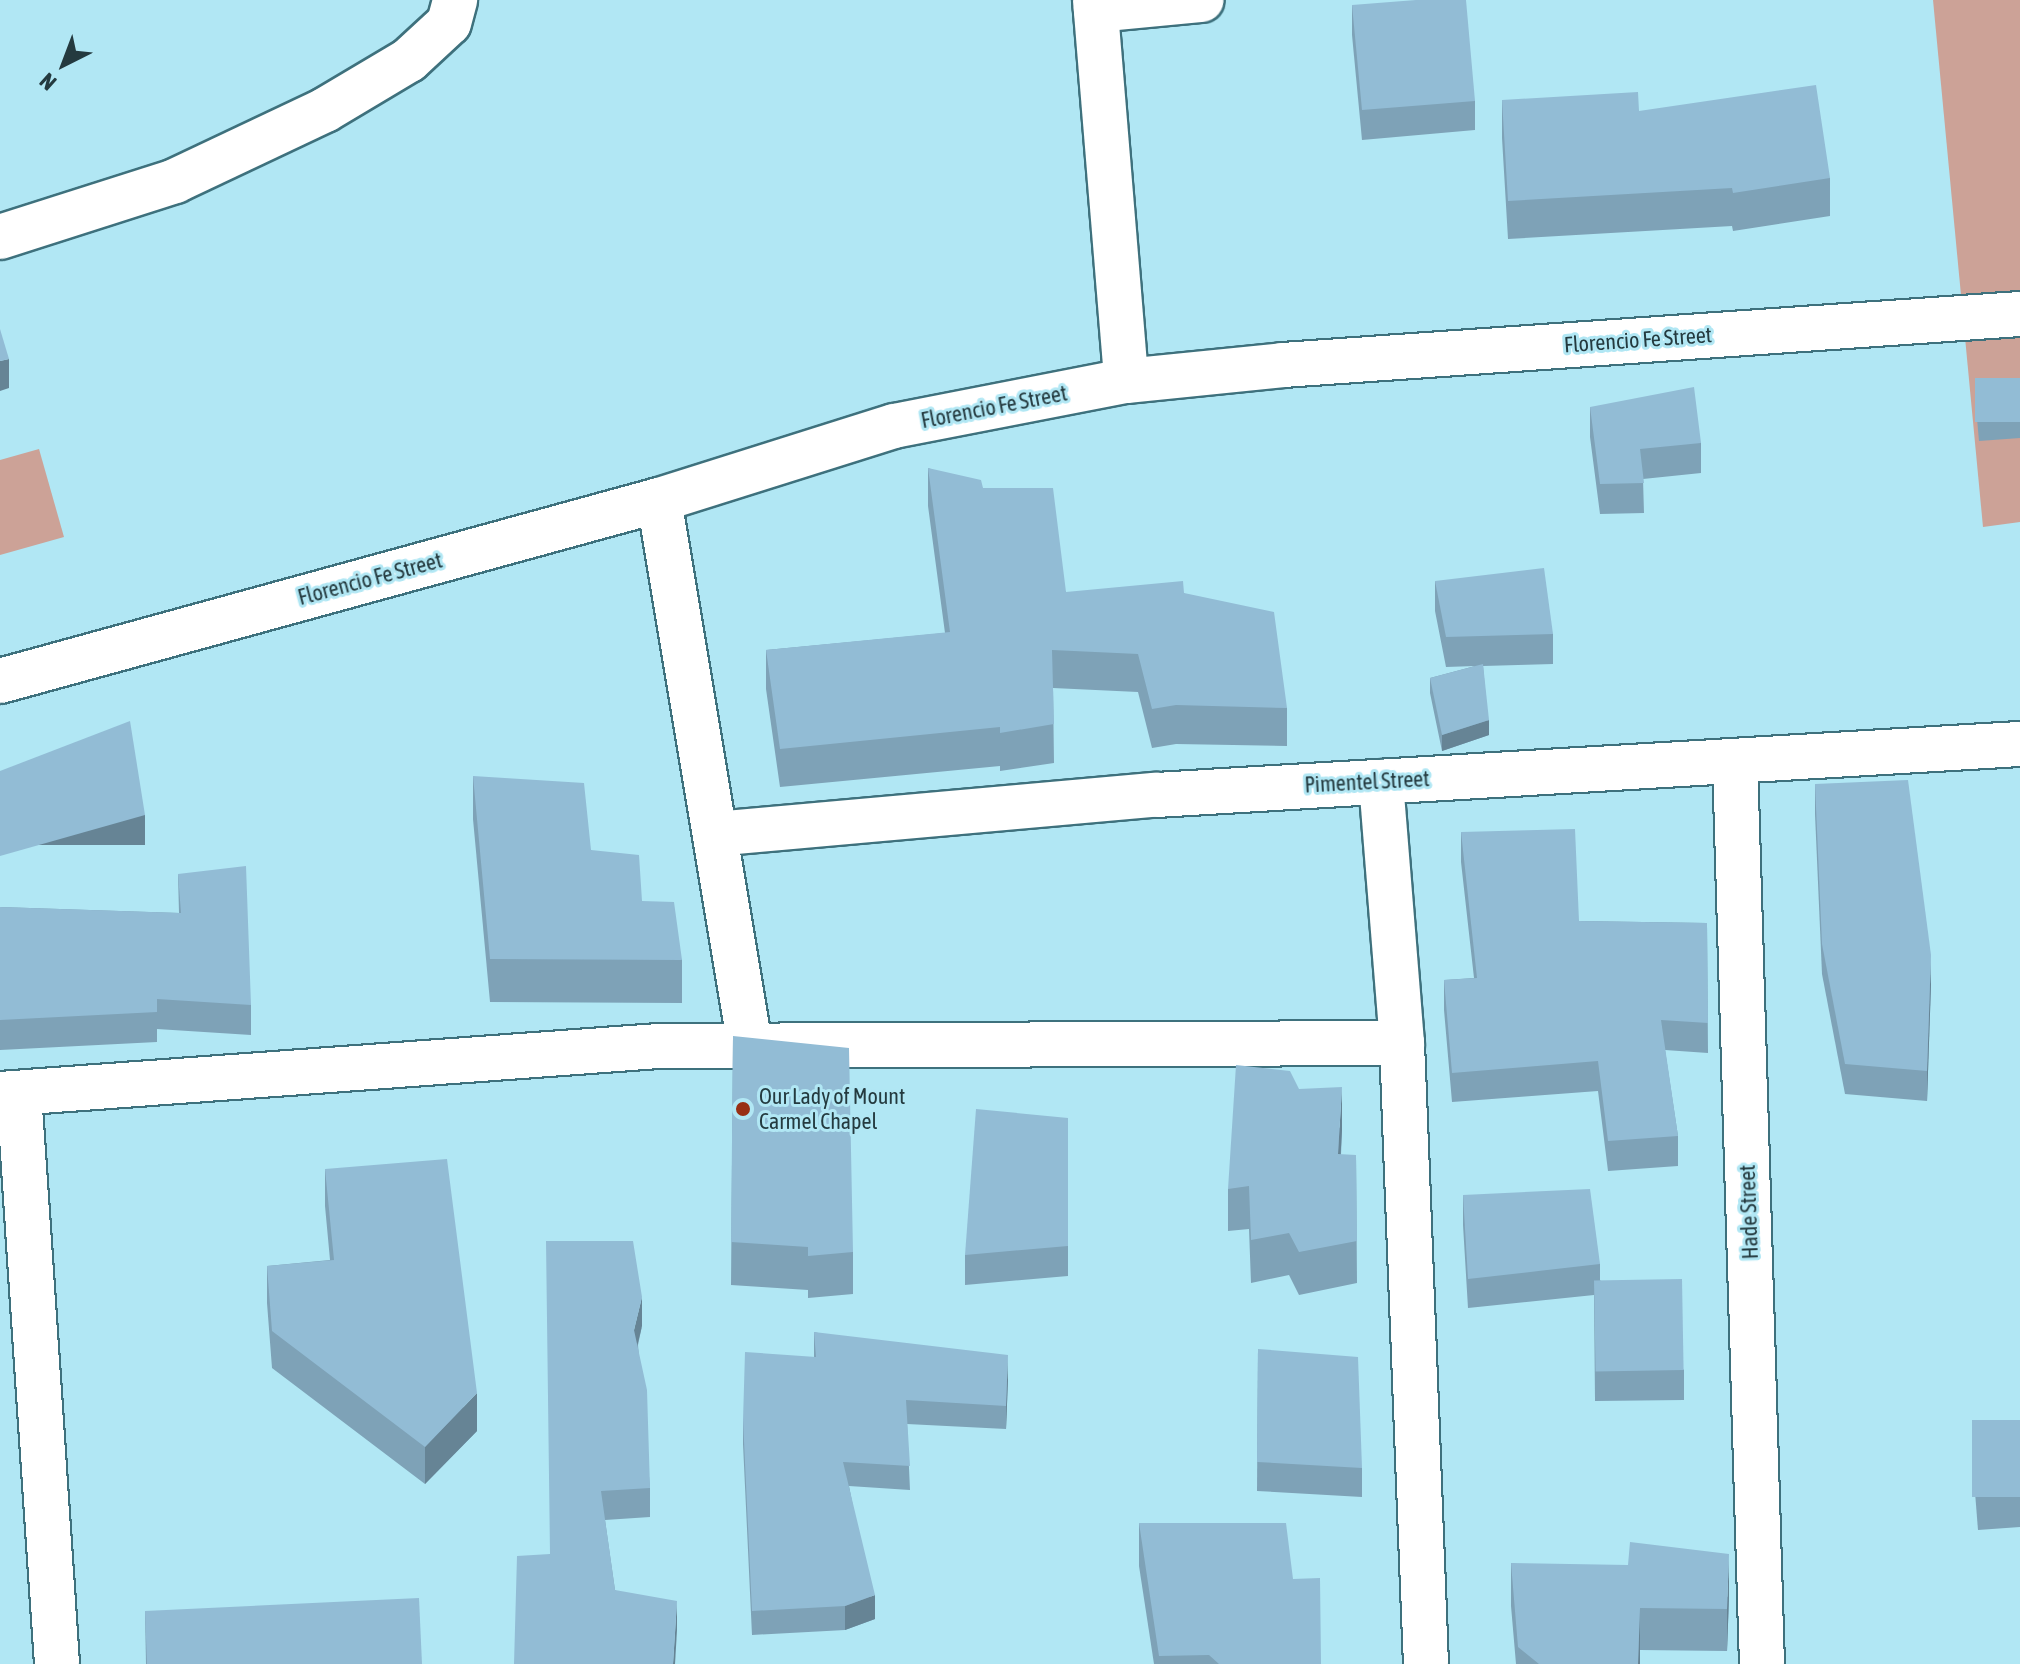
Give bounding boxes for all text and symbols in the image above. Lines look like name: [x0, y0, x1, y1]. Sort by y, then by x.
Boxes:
north arrow: [24, 24, 104, 104]
text: N: [34, 68, 61, 96]
street label: Florencio Fe Street: [1563, 322, 1713, 358]
street label: Florencio Fe Street: [919, 380, 1069, 434]
street label: Florencio Fe Street: [295, 547, 445, 611]
street label: Pimentel Street: [1304, 766, 1430, 798]
place label: Our Lady of Mount Carmel Chapel: [759, 1083, 905, 1134]
marker: Our Lady of Mount Carmel Chapel: [734, 1100, 752, 1118]
street label: Hade Street: [1734, 1164, 1764, 1260]

